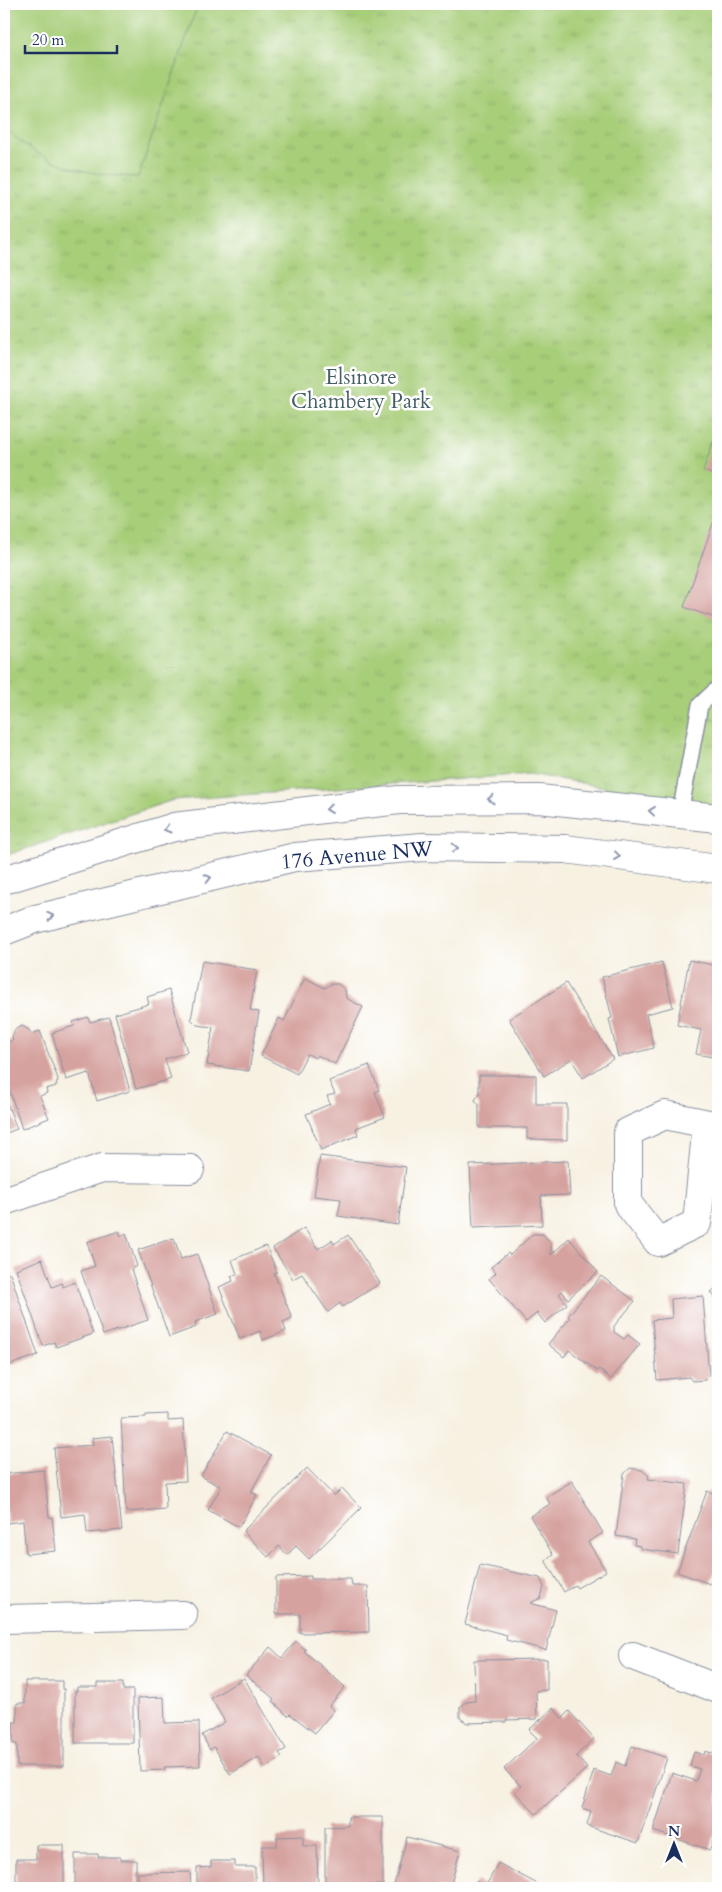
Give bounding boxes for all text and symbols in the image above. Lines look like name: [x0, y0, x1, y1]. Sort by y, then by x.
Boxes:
scale bar: [25, 22, 118, 54]
text: 20 m: [32, 30, 64, 50]
park label: Elsinore Chambery Park: [291, 363, 432, 416]
one-way arrow: [486, 794, 494, 804]
one-way arrow: [324, 803, 332, 814]
one-way arrow: [648, 806, 656, 817]
one-way arrow: [164, 823, 172, 833]
street label: 176 Avenue NW: [280, 834, 435, 877]
one-way arrow: [452, 843, 459, 853]
one-way arrow: [614, 850, 622, 861]
one-way arrow: [204, 873, 213, 884]
one-way arrow: [45, 911, 54, 922]
north arrow: [650, 1820, 700, 1870]
text: N: [668, 1822, 680, 1841]

